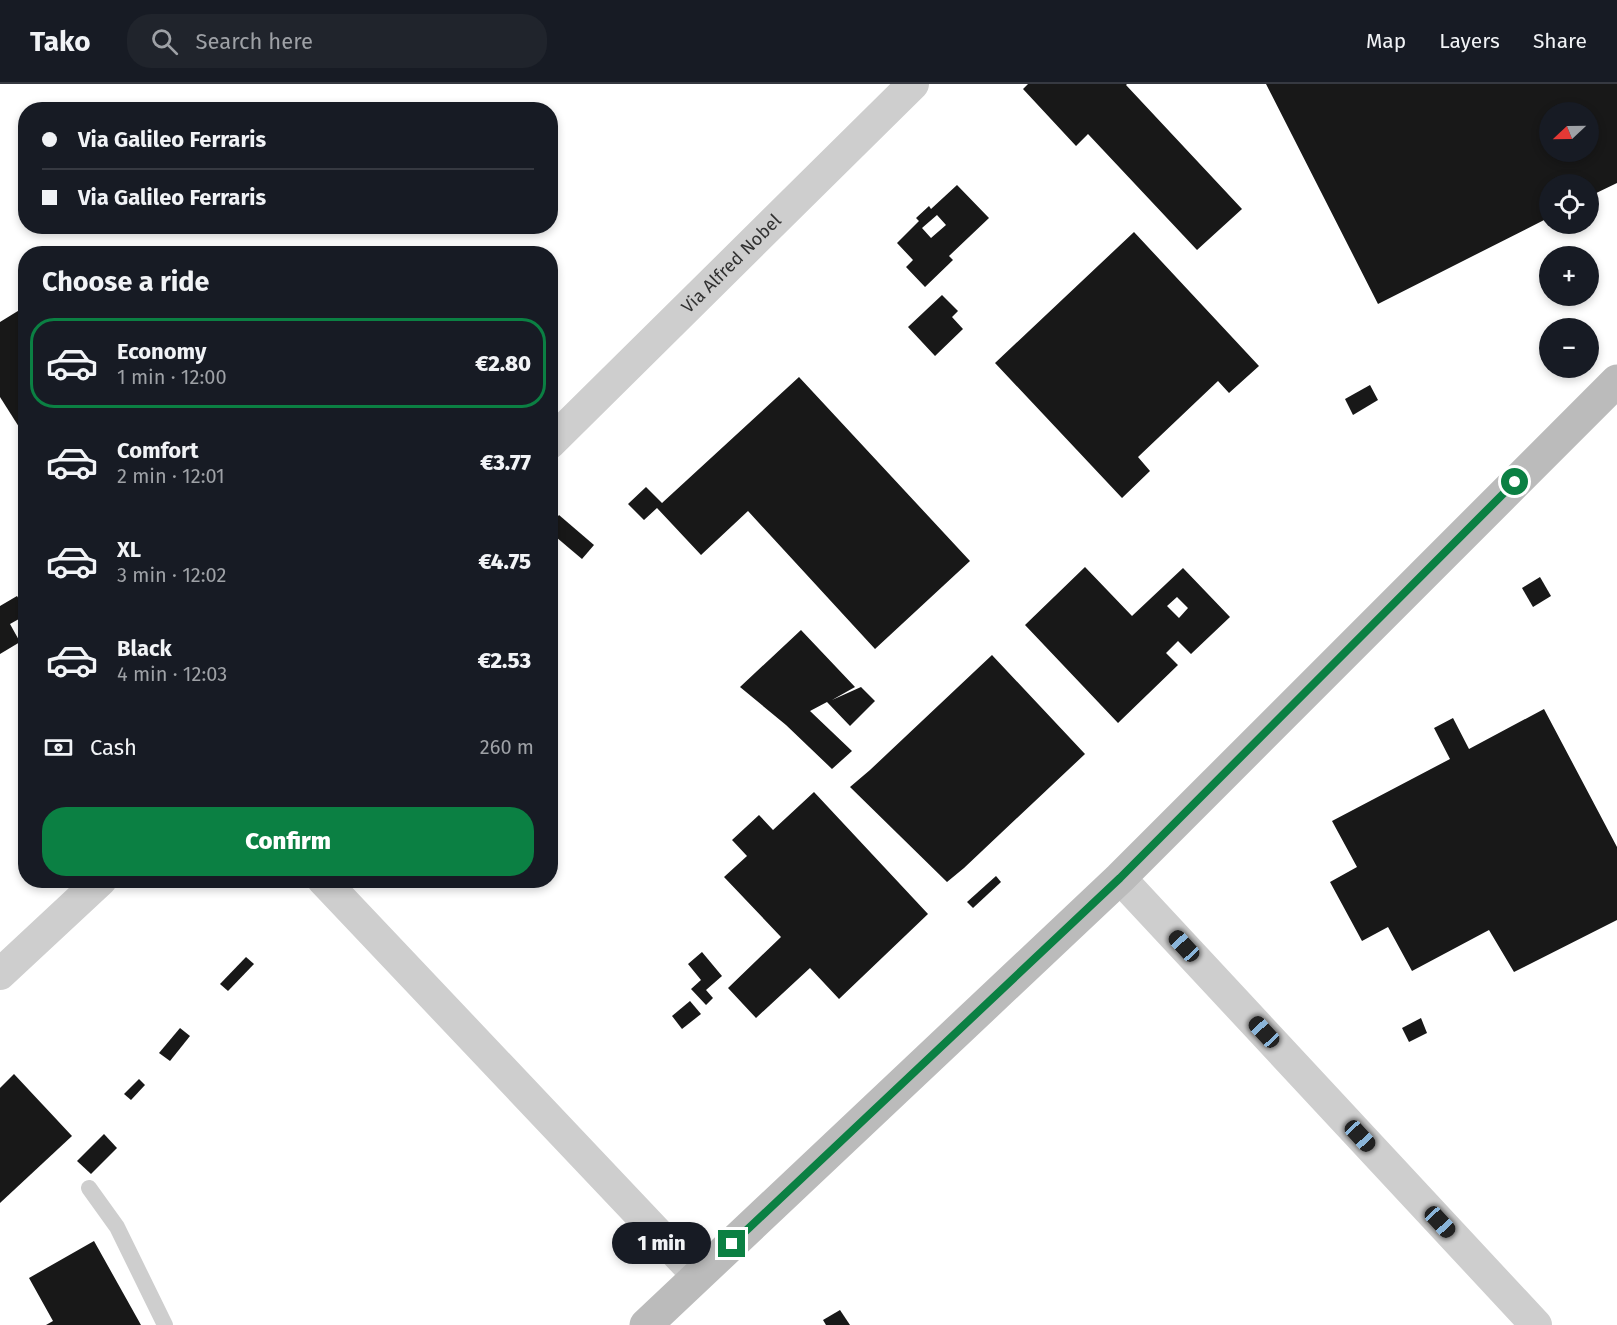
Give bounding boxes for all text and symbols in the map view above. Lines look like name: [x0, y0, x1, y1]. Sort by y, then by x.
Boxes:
search box: [127, 14, 547, 68]
text: Tako: [30, 25, 91, 58]
icon: search: [148, 25, 181, 58]
text: Search here: [196, 28, 313, 55]
text: Map: [1366, 28, 1406, 54]
text: Layers: [1439, 28, 1500, 54]
text: Share: [1533, 28, 1587, 54]
north arrow: [1539, 102, 1599, 162]
map controls: [1539, 102, 1599, 378]
text: Via Galileo Ferraris: [78, 126, 266, 153]
button: locate: [1539, 174, 1599, 234]
text: Via Galileo Ferraris: [78, 184, 266, 211]
street label: Via Alfred Nobel: [677, 210, 786, 318]
button: +: [1539, 246, 1599, 306]
text: Choose a ride: [42, 266, 209, 298]
button: −: [1539, 318, 1599, 378]
icon: car: [45, 336, 99, 390]
text: Economy: [117, 338, 206, 365]
text: €2.80: [475, 350, 531, 377]
text: 1 min · 12:00: [117, 365, 227, 389]
icon: car: [45, 435, 99, 489]
text: Comfort: [117, 437, 198, 464]
text: €3.77: [480, 449, 531, 476]
text: 2 min · 12:01: [117, 464, 225, 488]
route start: [1501, 468, 1528, 495]
icon: car: [45, 534, 99, 588]
text: XL: [117, 536, 141, 563]
text: €4.75: [478, 548, 531, 575]
text: 3 min · 12:02: [117, 563, 226, 587]
icon: car: [45, 633, 99, 687]
text: Black: [117, 635, 172, 662]
text: €2.53: [478, 647, 531, 674]
text: 4 min · 12:03: [117, 662, 227, 686]
icon: cash: [42, 731, 75, 764]
text: Cash: [90, 734, 137, 761]
text: 260 m: [480, 735, 534, 759]
button: Confirm: [42, 807, 534, 876]
car: [1165, 927, 1203, 965]
car: [1245, 1013, 1283, 1051]
car: [1341, 1117, 1379, 1155]
car: [1421, 1203, 1459, 1241]
callout: 1 min: [612, 1223, 711, 1265]
route end: [718, 1230, 745, 1257]
text: 1 min: [638, 1231, 685, 1255]

